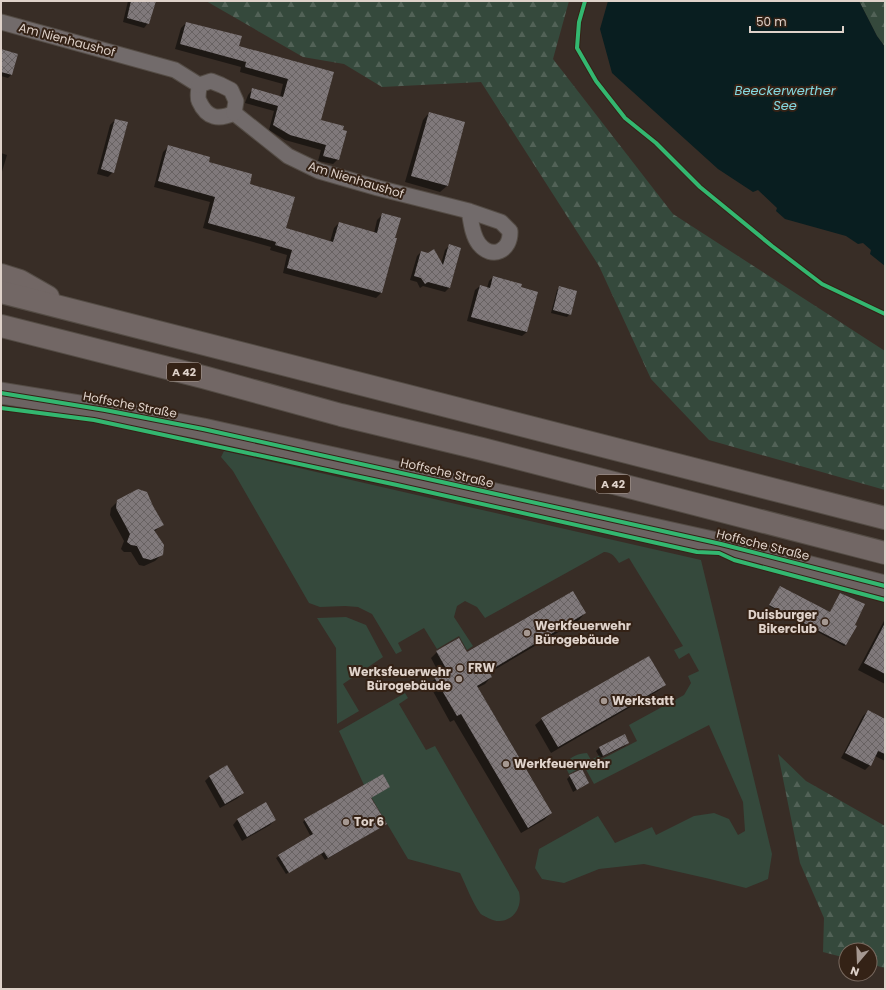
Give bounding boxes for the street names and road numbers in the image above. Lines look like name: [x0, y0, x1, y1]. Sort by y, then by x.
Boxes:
street label: Am Nienhaushof: [17, 18, 117, 61]
street label: Am Nienhaushof: [306, 157, 406, 202]
road number: A 42: [167, 363, 201, 381]
street label: Hoffsche Straße: [82, 387, 179, 422]
street label: Hoffsche Straße: [399, 454, 495, 492]
road number: A 42: [596, 475, 630, 493]
street label: Hoffsche Straße: [715, 525, 811, 564]

